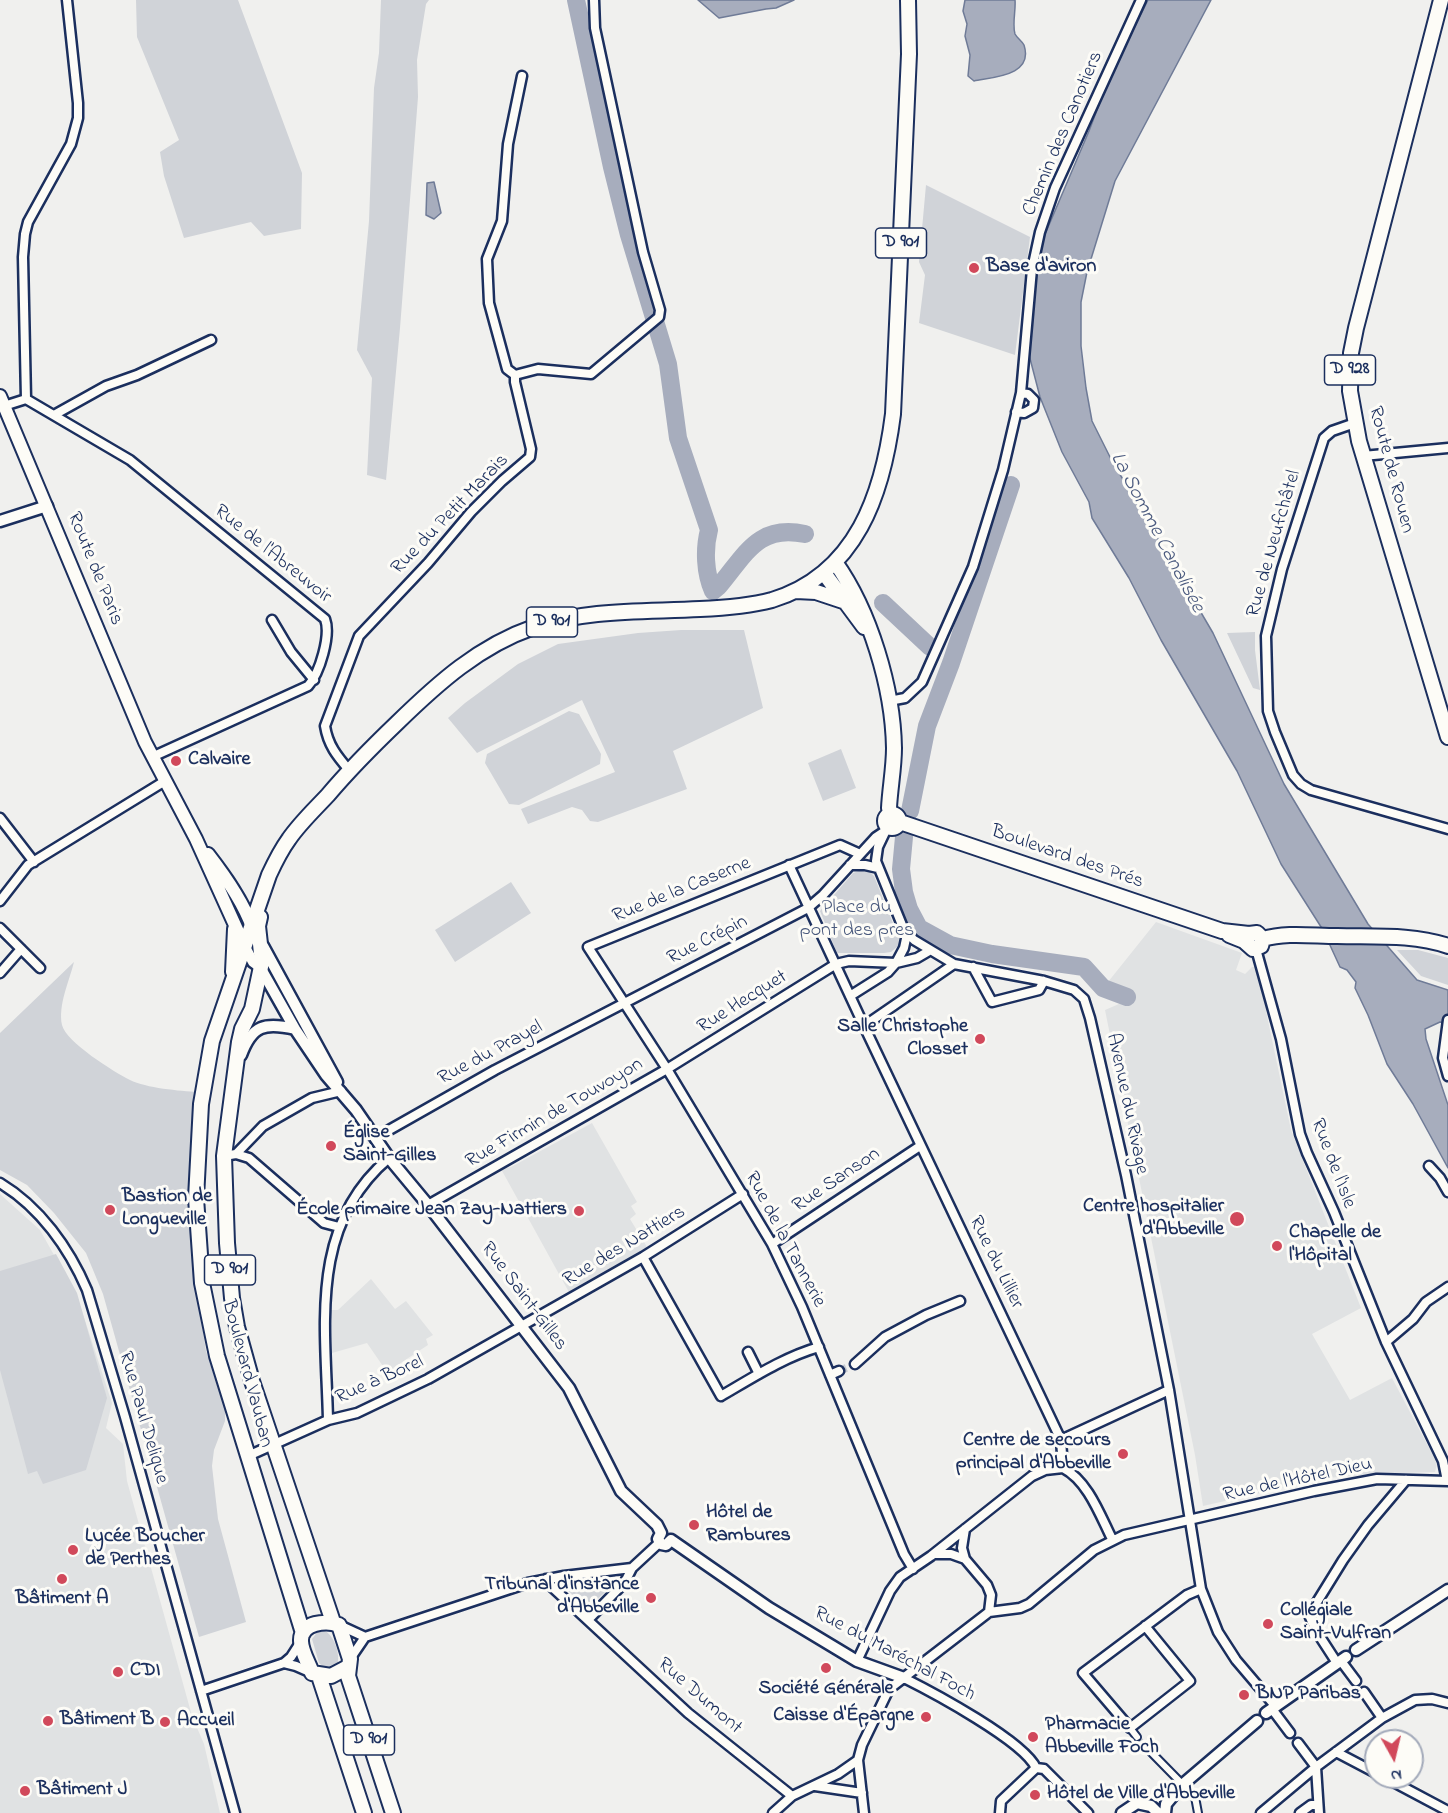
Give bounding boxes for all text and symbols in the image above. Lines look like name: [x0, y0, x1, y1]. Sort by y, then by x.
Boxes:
street label: Chemin des Canotiers: [1018, 48, 1110, 220]
road number: D 901: [876, 228, 926, 258]
place label: Base d'aviron: [986, 256, 1096, 280]
marker: Base d'aviron: [967, 261, 981, 275]
road number: D 928: [1324, 355, 1376, 385]
street label: Route de Rouen: [1362, 404, 1418, 536]
street label: Rue du Petit Marais: [387, 449, 515, 581]
water label: La Somme Canalisée: [1103, 449, 1209, 617]
street label: Rue de Neufchâtel: [1243, 468, 1307, 620]
street label: Rue de l'Abreuvoir: [208, 500, 336, 610]
street label: Route de Paris: [60, 509, 128, 629]
road number: D 901: [526, 607, 578, 637]
place label: Calvaire: [188, 749, 250, 773]
marker: Calvaire: [169, 754, 183, 768]
street label: Boulevard des Prés: [988, 821, 1146, 895]
street label: Rue de la Caserne: [609, 852, 755, 930]
park label: Place du pont des pres: [800, 897, 914, 944]
street label: Rue Crépin: [664, 911, 752, 971]
street label: Rue Hecquet: [694, 966, 792, 1040]
street label: Rue du Prayel: [435, 1016, 547, 1092]
place label: Salle Christophe Closset: [837, 1016, 968, 1063]
street label: Avenue du Rivage: [1099, 1031, 1153, 1177]
marker: Salle Christophe Closset: [973, 1032, 987, 1046]
street label: Rue Firmin de Touvoyon: [462, 1053, 648, 1175]
street label: Rue de l'Isle: [1304, 1116, 1360, 1212]
place label: Église Saint-Gilles: [343, 1122, 436, 1169]
marker: Église Saint-Gilles: [324, 1139, 338, 1153]
street label: Rue Sanson: [789, 1143, 885, 1219]
street label: Rue de la Tannerie: [738, 1168, 830, 1312]
place label: Bastion de Longueville: [122, 1186, 212, 1233]
place label: Centre hospitalier d'Abbeville: [1083, 1196, 1224, 1243]
place label: École primaire Jean Zay-Nattiers: [296, 1199, 567, 1223]
street label: Rue des Nattiers: [559, 1201, 691, 1293]
marker: Bastion de Longueville: [103, 1203, 117, 1217]
marker: École primaire Jean Zay-Nattiers: [572, 1204, 586, 1218]
marker: Centre hospitalier d'Abbeville: [1228, 1210, 1246, 1228]
street label: Rue du Lillier: [962, 1213, 1028, 1313]
place label: Chapelle de l'Hôpital: [1289, 1222, 1381, 1269]
street label: Rue Saint-Gilles: [474, 1238, 572, 1356]
marker: Chapelle de l'Hôpital: [1270, 1239, 1284, 1253]
road number: D 901: [204, 1255, 256, 1285]
street label: Boulevard Vauban: [215, 1298, 277, 1450]
street label: Rue Paul Delique: [112, 1349, 172, 1487]
street label: Rue à Borel: [332, 1351, 428, 1411]
place label: Centre de secours principal d'Abbeville: [956, 1430, 1111, 1477]
marker: Centre de secours principal d'Abbeville: [1116, 1447, 1130, 1461]
street label: Rue de l'Hôtel Dieu: [1221, 1453, 1375, 1509]
place label: Hôtel de Rambures: [706, 1502, 791, 1549]
marker: Hôtel de Rambures: [687, 1518, 701, 1532]
place label: Lycée Boucher de Perthes: [85, 1526, 205, 1573]
marker: Lycée Boucher de Perthes: [66, 1543, 80, 1557]
marker: Bâtiment A: [55, 1572, 69, 1586]
place label: Tribunal d'instance d'Abbeville: [485, 1574, 639, 1621]
place label: Bâtiment A: [16, 1588, 108, 1612]
marker: Tribunal d'instance d'Abbeville: [644, 1591, 658, 1605]
place label: Collégiale Saint-Vulfran: [1280, 1600, 1391, 1647]
street label: Rue du Maréchal Foch: [809, 1602, 979, 1708]
marker: Collégiale Saint-Vulfran: [1261, 1617, 1275, 1631]
street label: Rue Dumont: [652, 1654, 746, 1740]
place label: CDI: [130, 1660, 160, 1684]
marker: Société Générale: [819, 1661, 833, 1675]
marker: CDI: [111, 1665, 125, 1679]
place label: Société Générale: [759, 1678, 893, 1702]
place label: BNP Paribas: [1256, 1683, 1361, 1707]
marker: BNP Paribas: [1237, 1688, 1251, 1702]
place label: Caisse d'Épargne: [773, 1705, 914, 1729]
place label: Bâtiment B: [60, 1709, 154, 1733]
place label: Accueil: [177, 1710, 234, 1734]
marker: Caisse d'Épargne: [919, 1710, 933, 1724]
marker: Bâtiment B: [41, 1714, 55, 1728]
place label: Pharmacie Abbeville Foch: [1045, 1714, 1159, 1761]
marker: Accueil: [158, 1715, 172, 1729]
road number: D 901: [344, 1725, 394, 1755]
north arrow: [1364, 1729, 1424, 1789]
marker: Pharmacie Abbeville Foch: [1026, 1730, 1040, 1744]
text: N: [1389, 1762, 1403, 1787]
place label: Bâtiment J: [37, 1779, 127, 1803]
place label: Hôtel de Ville d'Abbeville: [1047, 1783, 1235, 1807]
marker: Bâtiment J: [18, 1784, 32, 1798]
marker: Hôtel de Ville d'Abbeville: [1028, 1788, 1042, 1802]

